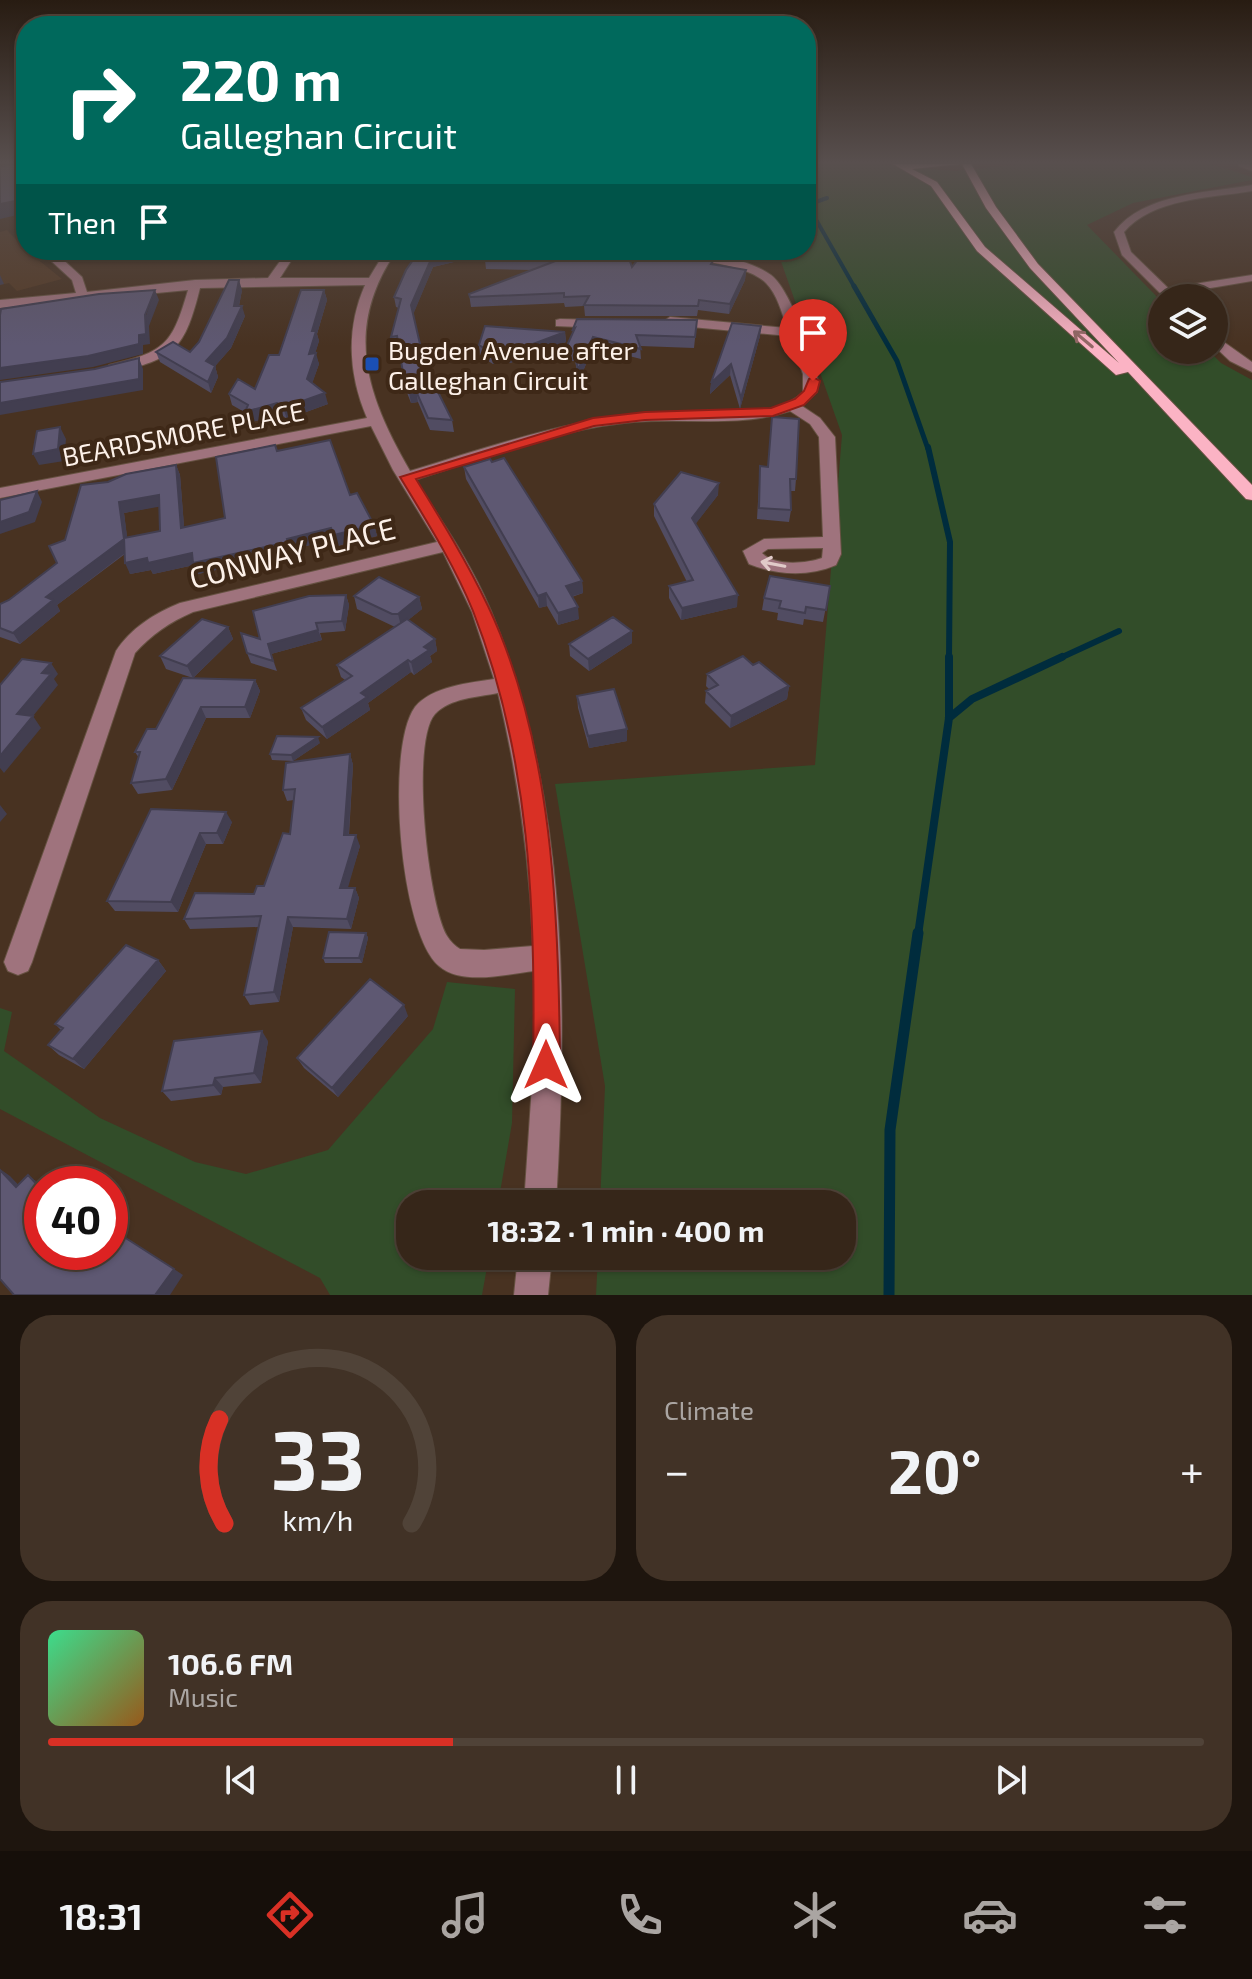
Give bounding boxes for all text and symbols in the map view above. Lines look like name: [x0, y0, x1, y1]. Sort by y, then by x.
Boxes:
text: 220 m: [180, 45, 342, 112]
icon: right: [48, 48, 152, 152]
text: Galleghan Circuit: [180, 113, 457, 156]
icon: arrive: [132, 200, 176, 244]
text: Then: [48, 204, 116, 240]
map controls: [1148, 284, 1228, 364]
button: layers: [1148, 284, 1228, 364]
pin: [779, 299, 847, 381]
icon: arrive: [791, 311, 835, 355]
one-way arrow: [1073, 330, 1094, 348]
place label: Bugden Avenue after Galleghan Circuit: [388, 334, 634, 395]
marker: Bugden Avenue after Galleghan Circuit: [363, 355, 381, 373]
street label: BEARDSMORE PLACE: [60, 394, 306, 472]
street label: CONWAY PLACE: [185, 509, 399, 595]
one-way arrow: [761, 556, 786, 571]
position arrow: [504, 1023, 588, 1107]
speed limit sign: 40: [24, 1166, 128, 1270]
text: 18:32 · 1 min · 400 m: [488, 1212, 764, 1248]
text: Climate: [664, 1394, 754, 1425]
text: 33: [271, 1407, 365, 1507]
text: 20°: [888, 1434, 981, 1506]
text: −: [664, 1443, 690, 1496]
text: +: [1180, 1443, 1204, 1496]
text: km/h: [283, 1502, 353, 1537]
text: 106.6 FM: [168, 1645, 293, 1681]
text: Music: [168, 1681, 238, 1712]
icon: previous: [219, 1758, 263, 1802]
icon: pause: [604, 1758, 648, 1802]
icon: next: [989, 1758, 1033, 1802]
icon: directions: [262, 1887, 318, 1943]
icon: music: [437, 1887, 493, 1943]
icon: phone: [612, 1887, 668, 1943]
icon: climate: [787, 1887, 843, 1943]
icon: car: [962, 1887, 1018, 1943]
icon: filters: [1137, 1887, 1193, 1943]
text: 18:31: [59, 1894, 143, 1937]

